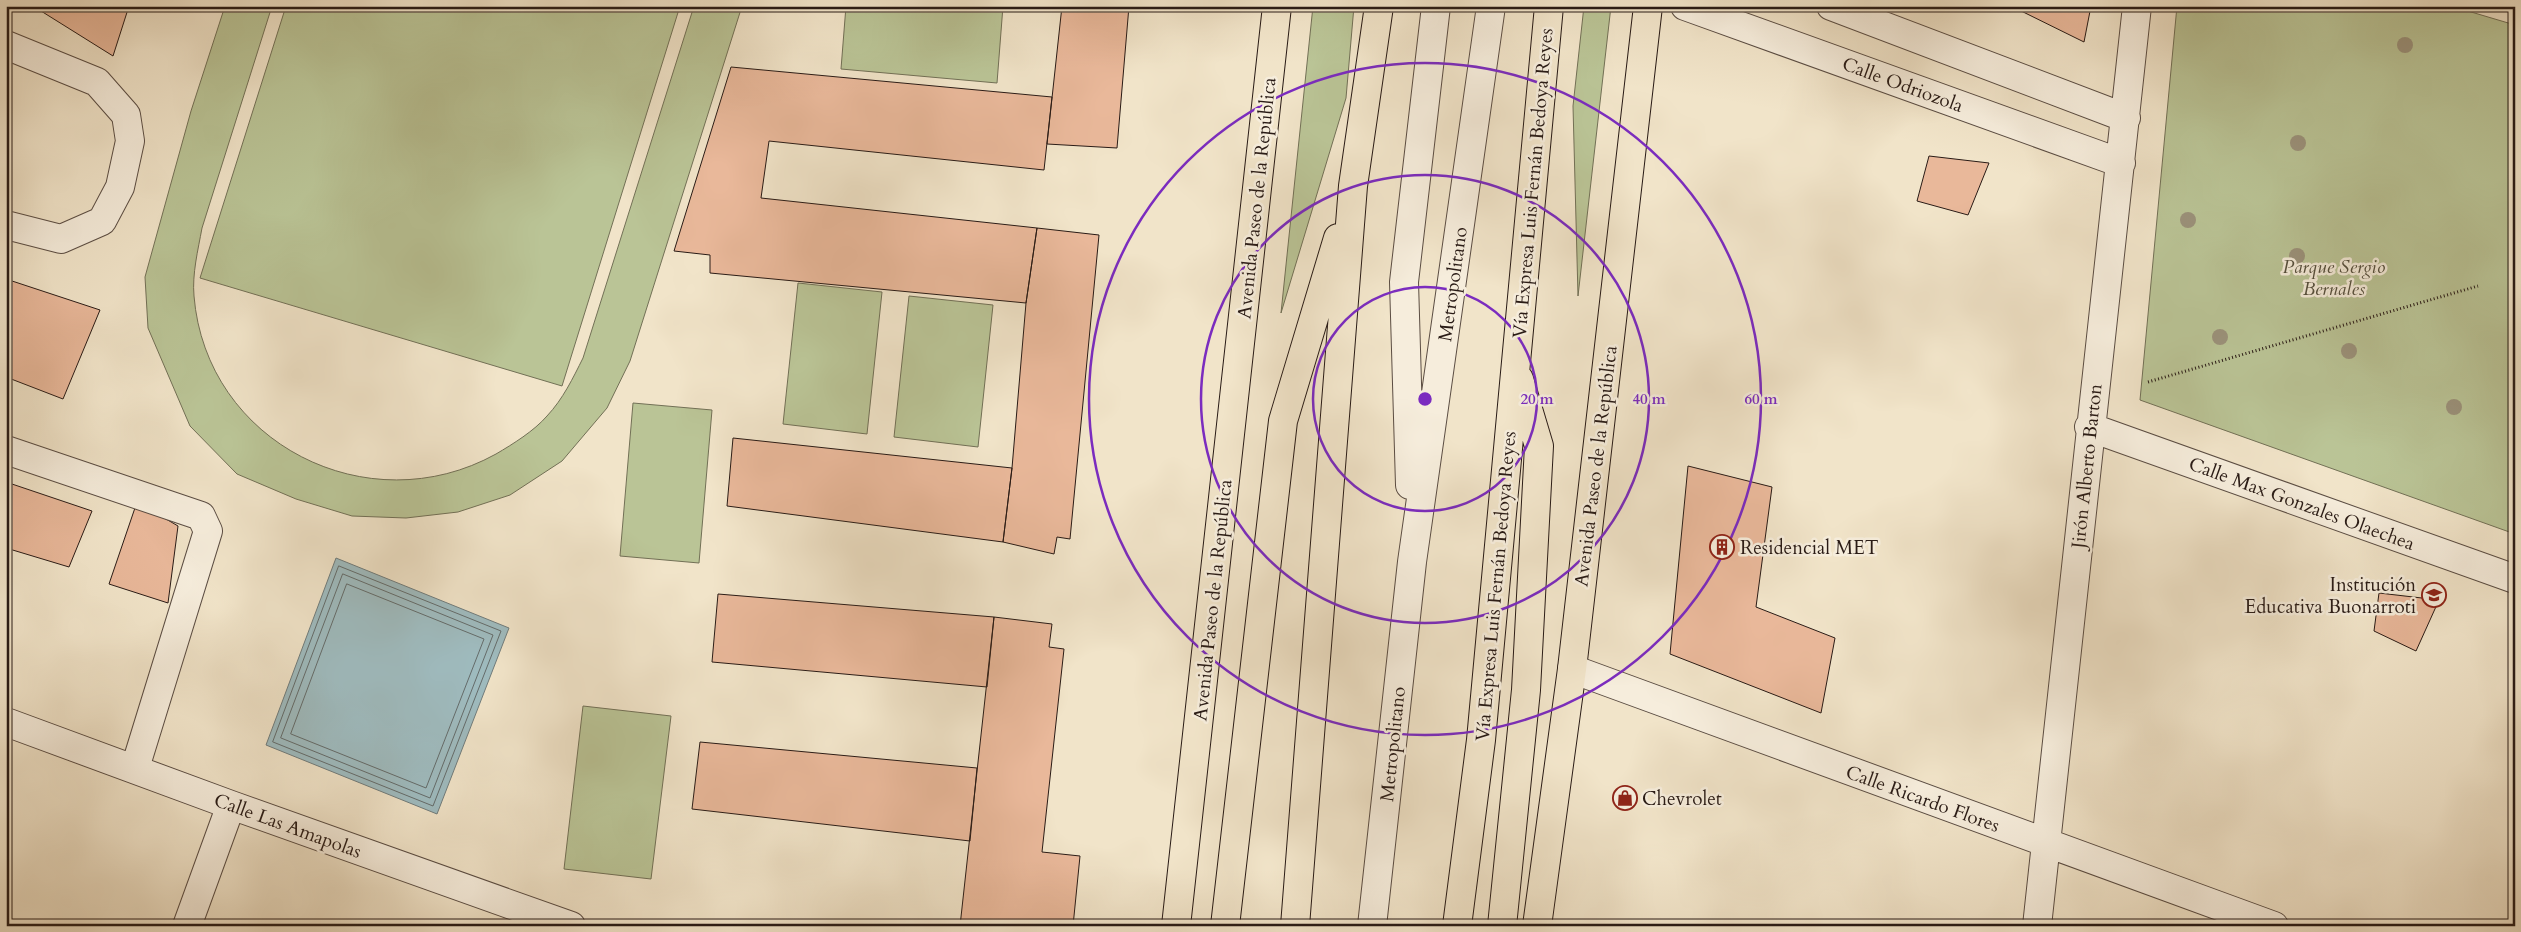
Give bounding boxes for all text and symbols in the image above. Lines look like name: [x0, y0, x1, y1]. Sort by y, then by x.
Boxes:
street label: Vía Expresa Luis Fernán Bedoya Reyes: [1506, 27, 1560, 339]
street label: Calle Odriozola: [1839, 51, 1967, 119]
street label: Avenida Paseo de la República: [1231, 76, 1283, 320]
street label: Metropolitano: [1432, 225, 1474, 343]
park label: Parque Sergio Bernales: [2283, 254, 2386, 302]
street label: Avenida Paseo de la República: [1568, 344, 1624, 588]
street label: Jirón Alberto Barton: [2065, 382, 2109, 553]
text: 20 m: [1520, 389, 1554, 409]
text: 40 m: [1632, 389, 1666, 409]
text: 60 m: [1744, 389, 1778, 409]
centre of rings: [1416, 390, 1434, 408]
street label: Vía Expresa Luis Fernán Bedoya Reyes: [1469, 430, 1523, 742]
street label: Calle Max Gonzales Olaechea: [2185, 451, 2418, 557]
street label: Avenida Paseo de la República: [1187, 478, 1239, 722]
building icon: Residencial MET: [1709, 534, 1735, 560]
place label: Residencial MET: [1740, 535, 1879, 561]
place label: Institución Educativa Buonarroti: [2244, 572, 2416, 620]
school or university icon: Institución Educativa Buonarroti: [2421, 582, 2447, 608]
street label: Metropolitano: [1374, 685, 1412, 803]
street label: Calle Ricardo Flores: [1842, 759, 2003, 839]
shop icon: Chevrolet: [1612, 785, 1638, 811]
place label: Chevrolet: [1642, 786, 1722, 812]
street label: Calle Las Amapolas: [210, 787, 365, 865]

